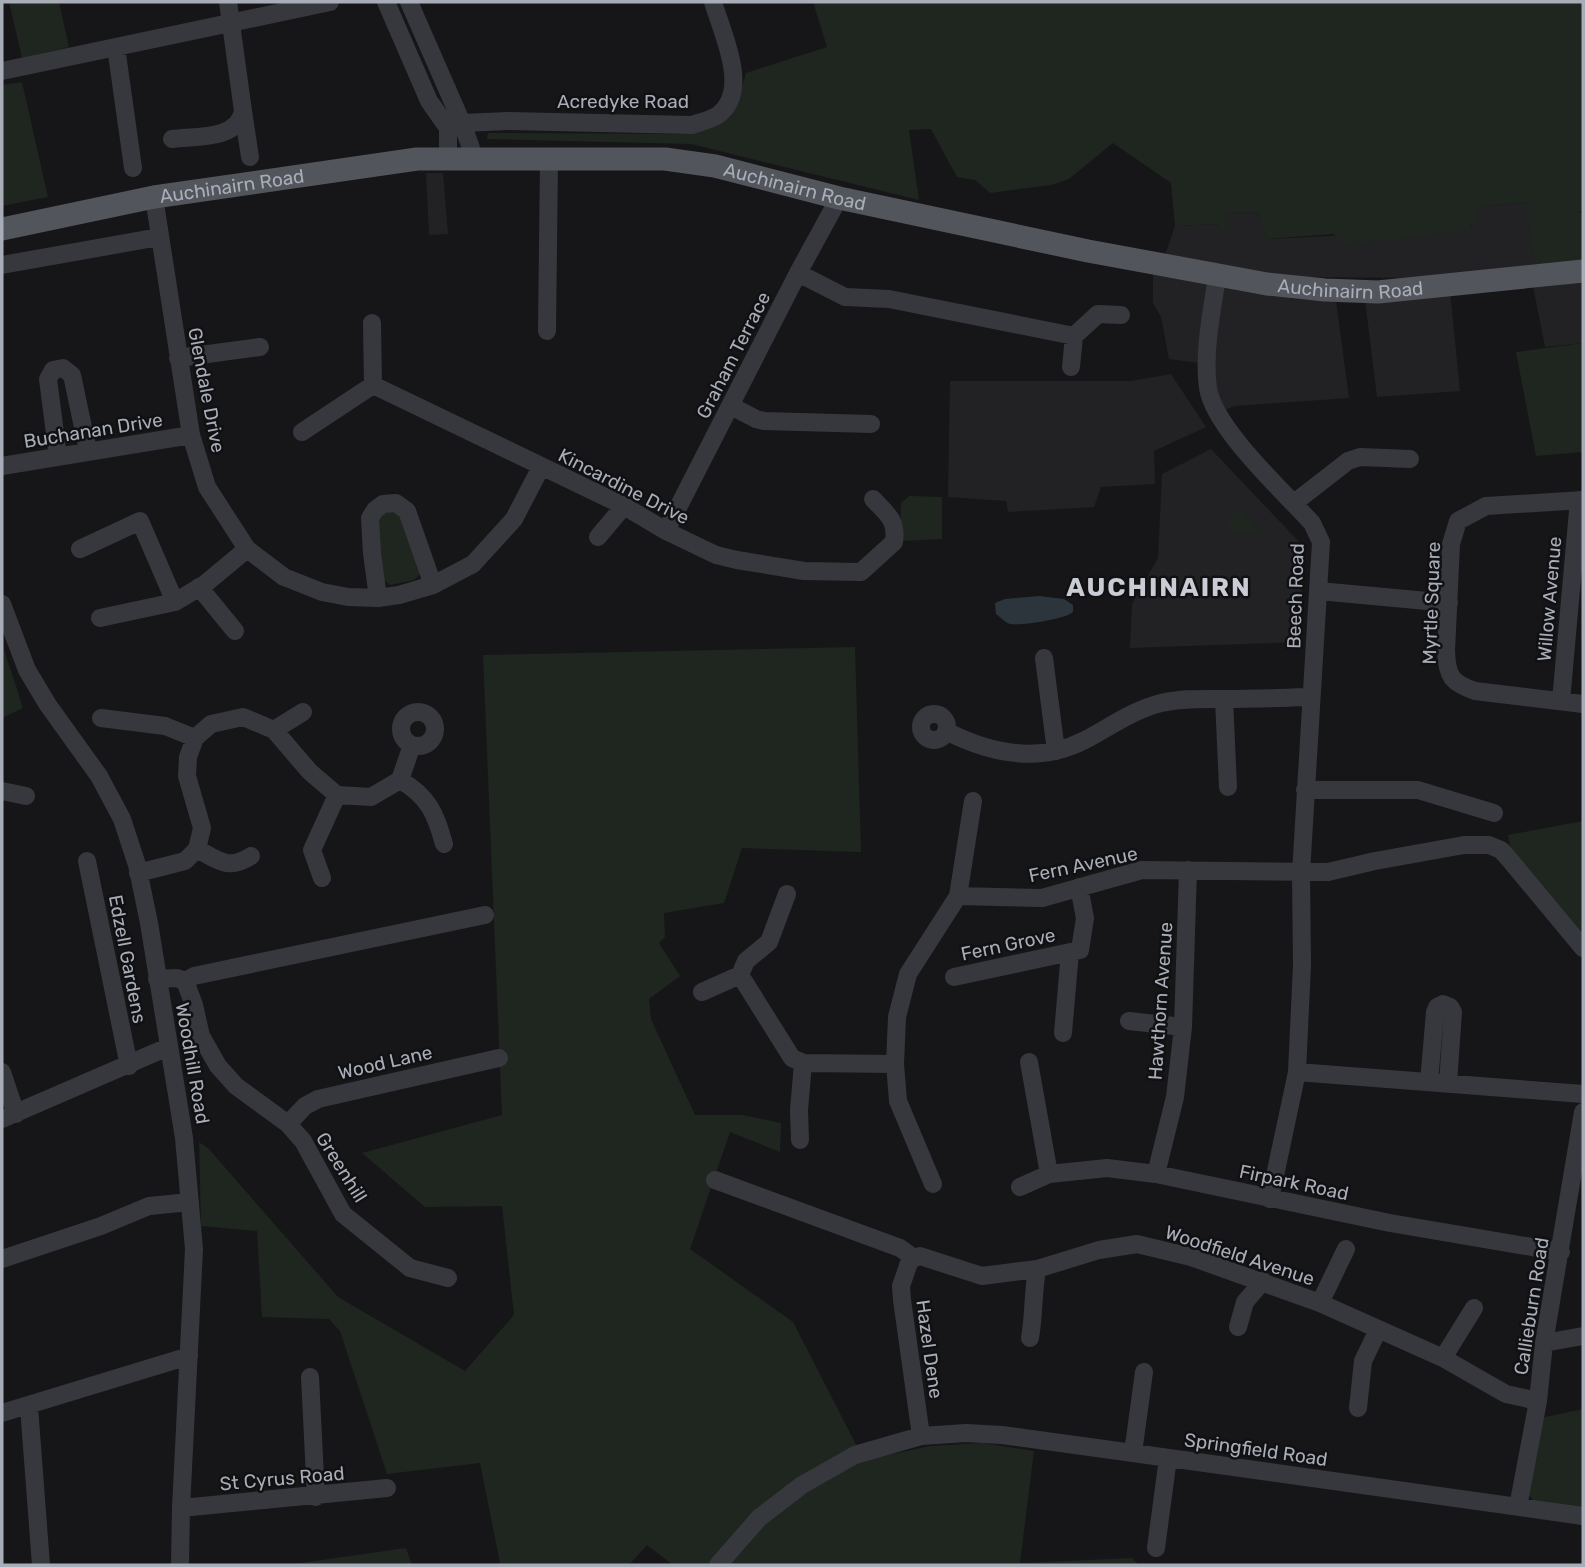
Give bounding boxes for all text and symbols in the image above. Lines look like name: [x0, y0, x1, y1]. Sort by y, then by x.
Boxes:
street label: Acredyke Road: [557, 90, 689, 113]
street label: Auchinairn Road: [721, 158, 868, 215]
street label: Auchinairn Road: [158, 164, 306, 208]
street label: Auchinairn Road: [1277, 274, 1424, 304]
street label: Graham Terrace: [692, 288, 775, 423]
street label: Glendale Drive: [183, 325, 230, 455]
street label: Buchanan Drive: [22, 408, 164, 453]
street label: Kincardine Drive: [554, 444, 693, 529]
street label: Willow Avenue: [1533, 536, 1566, 662]
street label: Myrtle Square: [1418, 541, 1445, 665]
street label: Beech Road: [1282, 543, 1309, 649]
district label: AUCHINAIRN: [1066, 572, 1252, 603]
street label: Fern Avenue: [1026, 842, 1140, 887]
street label: Edzell Gardens: [104, 893, 151, 1025]
street label: Hawthorn Avenue: [1143, 921, 1178, 1081]
street label: Fern Grove: [959, 923, 1058, 966]
street label: Woodhill Road: [171, 1001, 215, 1126]
street label: Wood Lane: [336, 1040, 434, 1084]
street label: Greenhill: [311, 1128, 372, 1207]
street label: Firpark Road: [1237, 1160, 1351, 1205]
street label: Woodfield Avenue: [1162, 1220, 1317, 1290]
street label: Callieburn Road: [1509, 1236, 1554, 1376]
street label: Hazel Dene: [911, 1298, 948, 1400]
street label: Springfield Road: [1183, 1428, 1329, 1471]
street label: St Cyrus Road: [219, 1462, 345, 1495]

